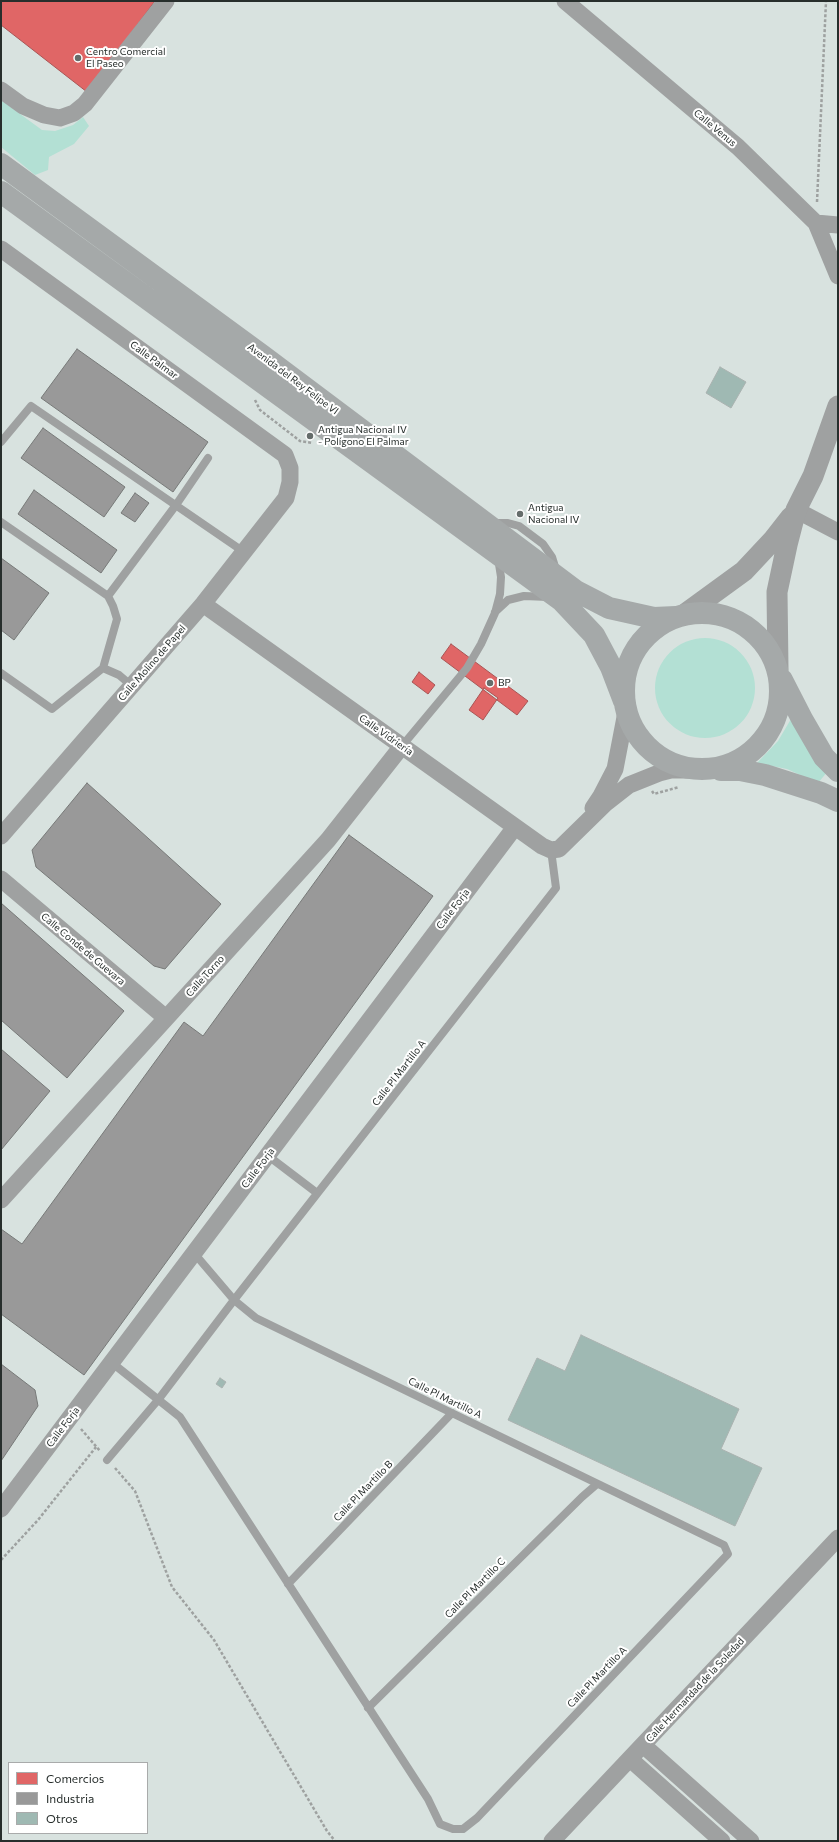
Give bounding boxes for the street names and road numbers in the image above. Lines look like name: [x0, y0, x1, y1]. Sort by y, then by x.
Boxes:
street label: Calle Venus: [691, 107, 739, 149]
street label: Calle Palmar: [128, 339, 180, 381]
street label: Avenida del Rey Felipe VI: [245, 341, 341, 417]
street label: Calle Molino de Papel: [116, 623, 188, 703]
street label: Calle Vidriería: [357, 712, 415, 758]
street label: Calle Forja: [434, 886, 472, 932]
street label: Calle Conde de Guevara: [38, 910, 128, 988]
street label: Calle Torno: [183, 953, 227, 999]
street label: Calle Pl Martillo A: [370, 1038, 428, 1108]
street label: Calle Forja: [239, 1145, 277, 1191]
street label: Calle Pl Martillo A: [406, 1375, 484, 1421]
street label: Calle Forja: [44, 1404, 82, 1450]
street label: Calle Pl Martillo B: [331, 1458, 395, 1524]
street label: Calle Pl Martillo C: [442, 1555, 508, 1621]
street label: Calle Hermandad de la Soledad: [643, 1635, 747, 1745]
street label: Calle Pl Martillo A: [565, 1644, 629, 1710]

